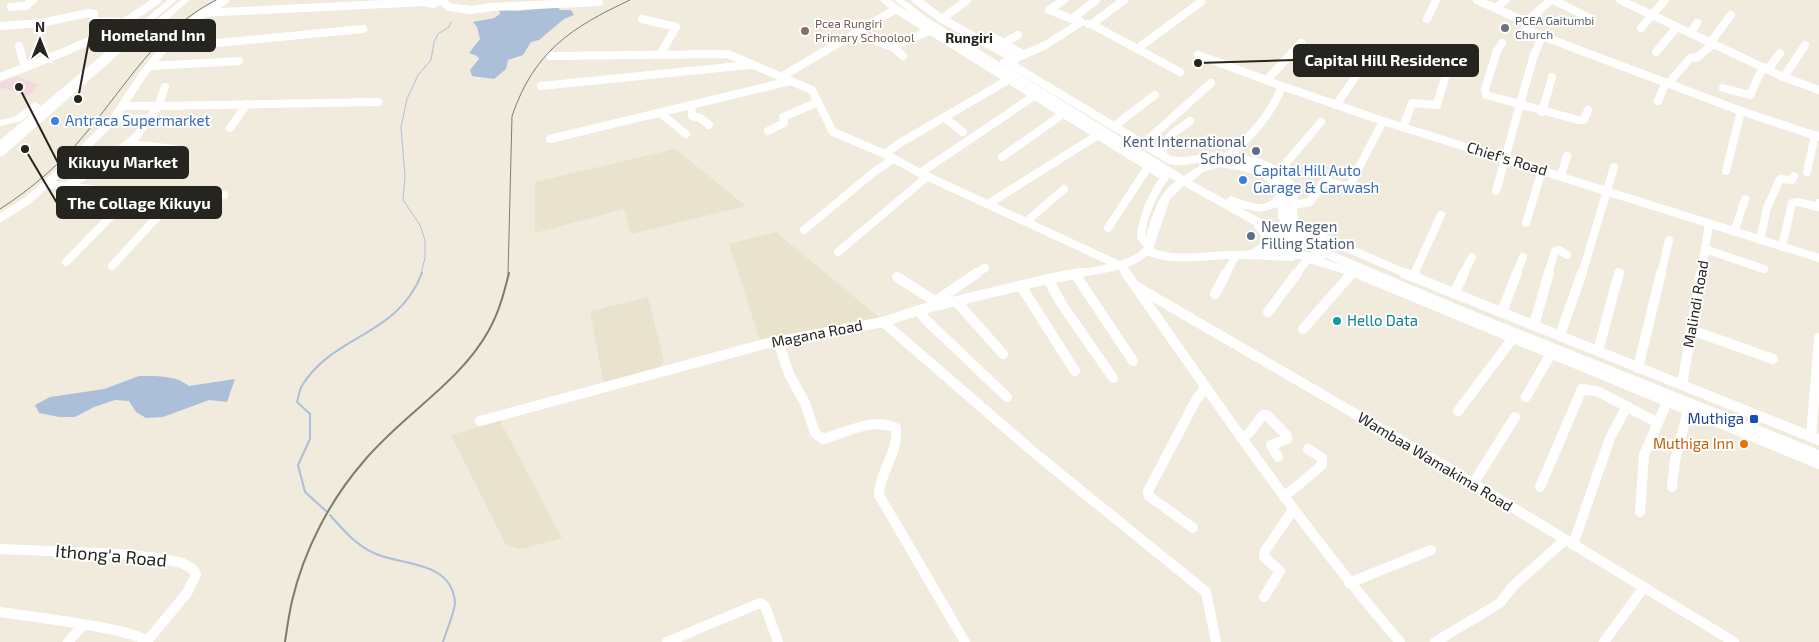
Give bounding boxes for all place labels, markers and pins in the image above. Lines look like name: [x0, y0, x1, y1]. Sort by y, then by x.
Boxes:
place label: PCEA Gaitumbi Church: [1515, 13, 1594, 41]
place label: Pcea Rungiri Primary Schoolool: [815, 16, 915, 44]
callout: Homeland Inn: [90, 20, 215, 51]
marker: PCEA Gaitumbi Church: [1499, 22, 1511, 34]
marker: Pcea Rungiri Primary Schoolool: [799, 25, 811, 37]
callout: Capital Hill Residence: [1294, 45, 1478, 76]
place label: Antraca Supermarket: [65, 111, 211, 129]
marker: Antraca Supermarket: [49, 115, 61, 127]
place label: Kent International School: [1123, 132, 1247, 167]
marker: Kent International School: [1250, 145, 1262, 157]
callout: Kikuyu Market: [58, 147, 188, 178]
place label: Capital Hill Auto Garage & Carwash: [1253, 161, 1379, 196]
marker: Capital Hill Auto Garage & Carwash: [1237, 174, 1249, 186]
callout: The Collage Kikuyu: [57, 187, 221, 218]
place label: New Regen Filling Station: [1261, 217, 1355, 252]
marker: New Regen Filling Station: [1245, 230, 1257, 242]
place label: Hello Data: [1347, 311, 1418, 329]
marker: Hello Data: [1331, 315, 1343, 327]
place label: Muthiga: [1688, 409, 1744, 427]
marker: Muthiga: [1748, 413, 1760, 425]
place label: Muthiga Inn: [1653, 434, 1734, 452]
marker: Muthiga Inn: [1738, 438, 1750, 450]

